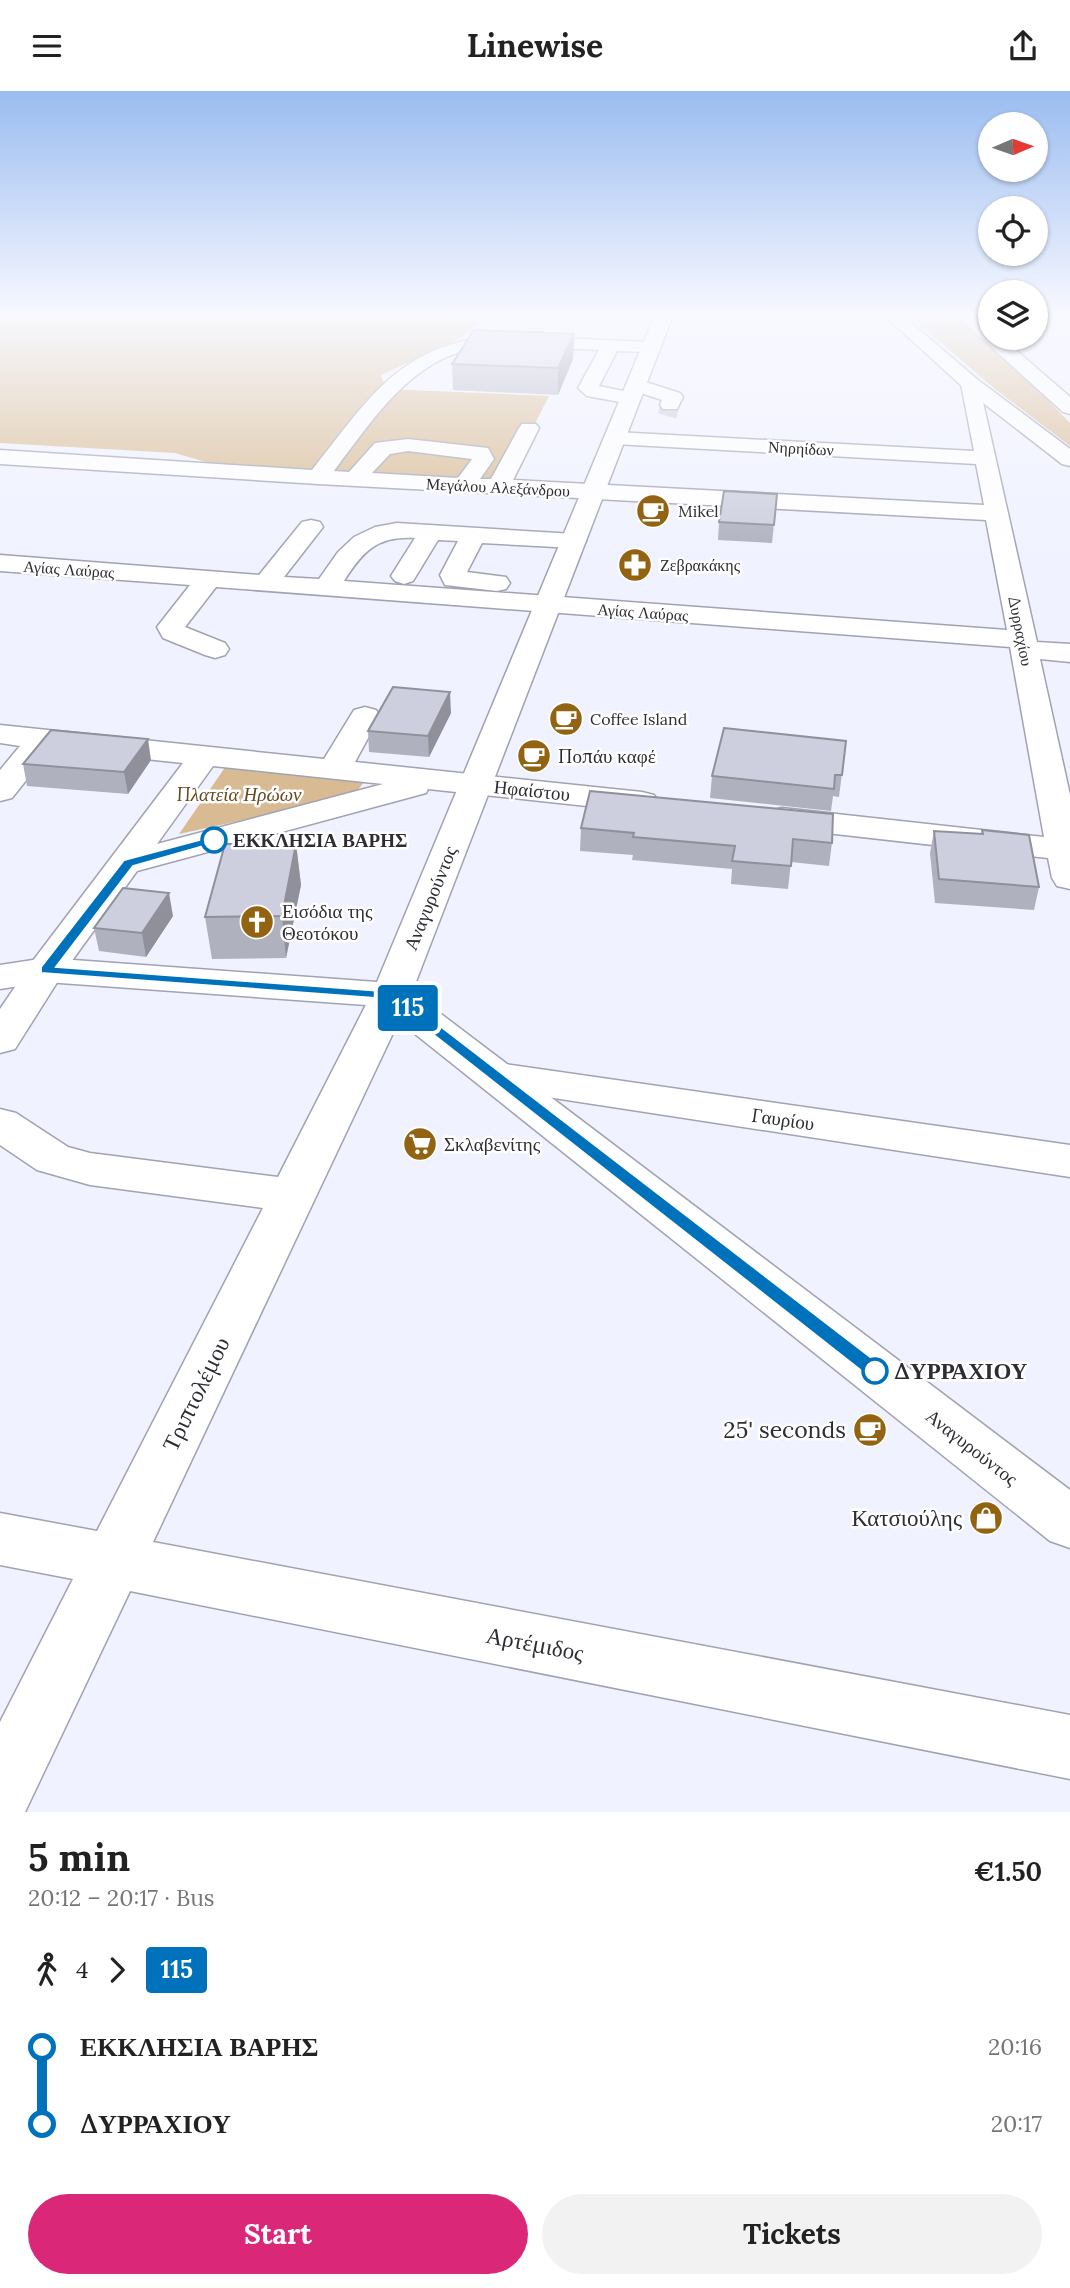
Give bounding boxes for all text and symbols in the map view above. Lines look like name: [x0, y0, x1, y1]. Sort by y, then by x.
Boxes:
text: Linewise: [467, 25, 603, 66]
icon: menu: [28, 27, 66, 65]
icon: share: [1004, 27, 1042, 65]
north arrow: [978, 112, 1048, 182]
map controls: [978, 112, 1048, 350]
button: locate: [978, 196, 1048, 266]
button: layers: [978, 280, 1048, 350]
street label: Νηρηίδων: [768, 436, 834, 460]
street label: Μεγάλου Αλεξάνδρου: [426, 473, 570, 501]
cafe icon: Mikel: [634, 492, 672, 530]
place label: Mikel: [678, 501, 719, 521]
pharmacy icon: Ζεβρακάκης: [616, 546, 654, 584]
place label: Ζεβρακάκης: [660, 555, 741, 575]
street label: Αγίας Λαύρας: [23, 556, 116, 582]
street label: Δυρραχίου: [1004, 594, 1038, 668]
street label: Αγίας Λαύρας: [597, 599, 690, 625]
cafe icon: Coffee Island: [547, 700, 585, 738]
place label: Coffee Island: [590, 709, 688, 729]
cafe icon: Ποπάυ καφέ: [515, 737, 553, 775]
place label: Ποπάυ καφέ: [558, 744, 656, 768]
street label: Ηφαίστου: [493, 774, 571, 806]
park label: Πλατεία Ηρώων: [176, 782, 302, 806]
marker: ΕΚΚΛΗΣΙΑ ΒΑΡΗΣ: [201, 827, 227, 853]
place label: ΕΚΚΛΗΣΙΑ ΒΑΡΗΣ: [233, 828, 407, 852]
street label: Αναγυρούντος: [398, 842, 462, 954]
place label: Εισόδια της Θεοτόκου: [282, 899, 373, 945]
church icon: Εισόδια της Θεοτόκου: [238, 903, 276, 941]
line badge: 115: [368, 985, 448, 1031]
text: 115: [392, 992, 424, 1023]
street label: Γαυρίου: [750, 1103, 816, 1135]
supermarket icon: Σκλαβενίτης: [401, 1125, 439, 1163]
place label: Σκλαβενίτης: [444, 1132, 541, 1156]
street label: Τριπτολέμου: [155, 1332, 236, 1456]
place label: ΔΥΡΡΑΧΙΟΥ: [894, 1356, 1028, 1385]
marker: ΔΥΡΡΑΧΙΟΥ: [862, 1358, 888, 1384]
street label: Αναγυρούντος: [921, 1404, 1023, 1491]
cafe icon: 25' seconds: [851, 1411, 889, 1449]
place label: 25' seconds: [723, 1415, 846, 1444]
shop icon: Κατσιούλης: [967, 1499, 1005, 1537]
place label: Κατσιούλης: [851, 1503, 962, 1532]
street label: Αρτέμιδος: [484, 1620, 586, 1667]
text: 5 min: [28, 1833, 130, 1881]
text: €1.50: [974, 1855, 1042, 1888]
text: 20:12 – 20:17 · Bus: [28, 1883, 215, 1912]
icon: walk: [28, 1951, 66, 1989]
icon: forward: [98, 1951, 136, 1989]
text: 115: [160, 1954, 193, 1985]
text: 4: [76, 1955, 88, 1984]
text: ΕΚΚΛΗΣΙΑ ΒΑΡΗΣ: [80, 2030, 319, 2063]
text: 20:16: [988, 2032, 1042, 2061]
text: ΔΥΡΡΑΧΙΟΥ: [80, 2107, 231, 2140]
text: 20:17: [991, 2109, 1042, 2138]
button: Start: [28, 2194, 528, 2274]
button: Tickets: [542, 2194, 1042, 2274]

